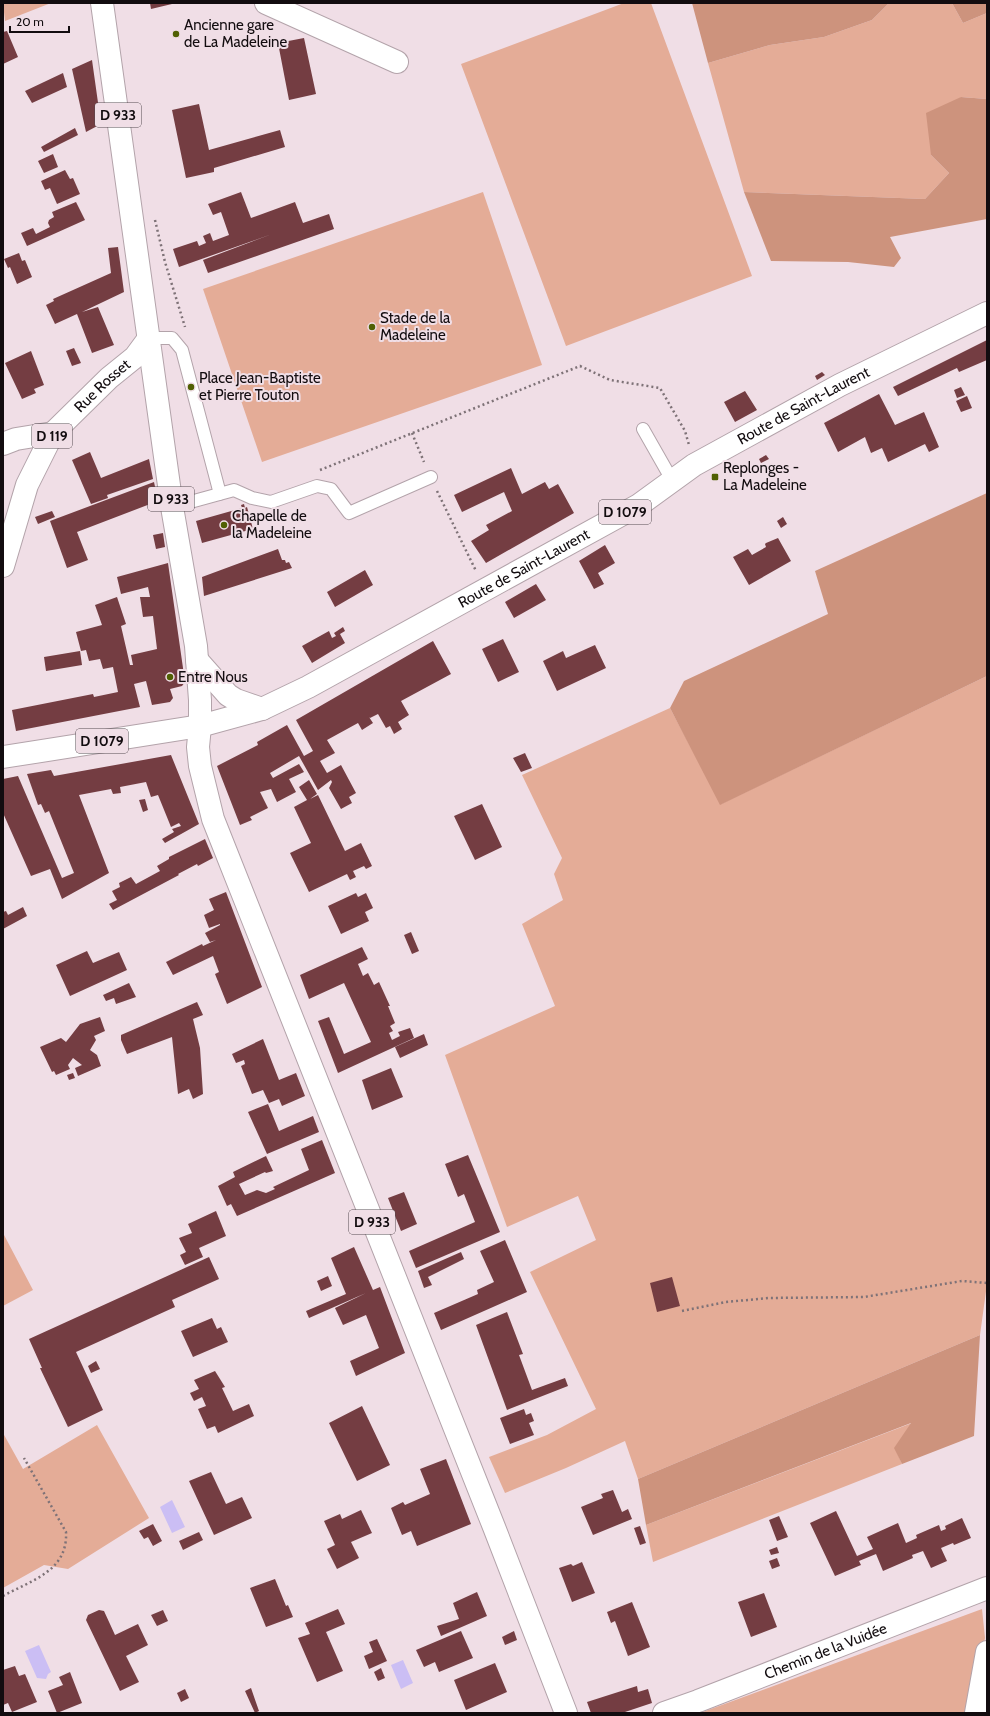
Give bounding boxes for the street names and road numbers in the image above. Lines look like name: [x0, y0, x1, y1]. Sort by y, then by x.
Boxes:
road number: D 933: [95, 103, 141, 127]
street label: Rue Rosset: [71, 355, 134, 416]
street label: Route de Saint-Laurent: [734, 363, 872, 448]
road number: D 119: [32, 424, 72, 448]
road number: D 933: [148, 487, 194, 511]
road number: D 1079: [599, 500, 651, 524]
street label: Route de Saint-Laurent: [455, 525, 593, 612]
road number: D 1079: [76, 729, 128, 753]
road number: D 933: [349, 1210, 395, 1234]
street label: Chemin de la Vuidée: [762, 1619, 890, 1683]

